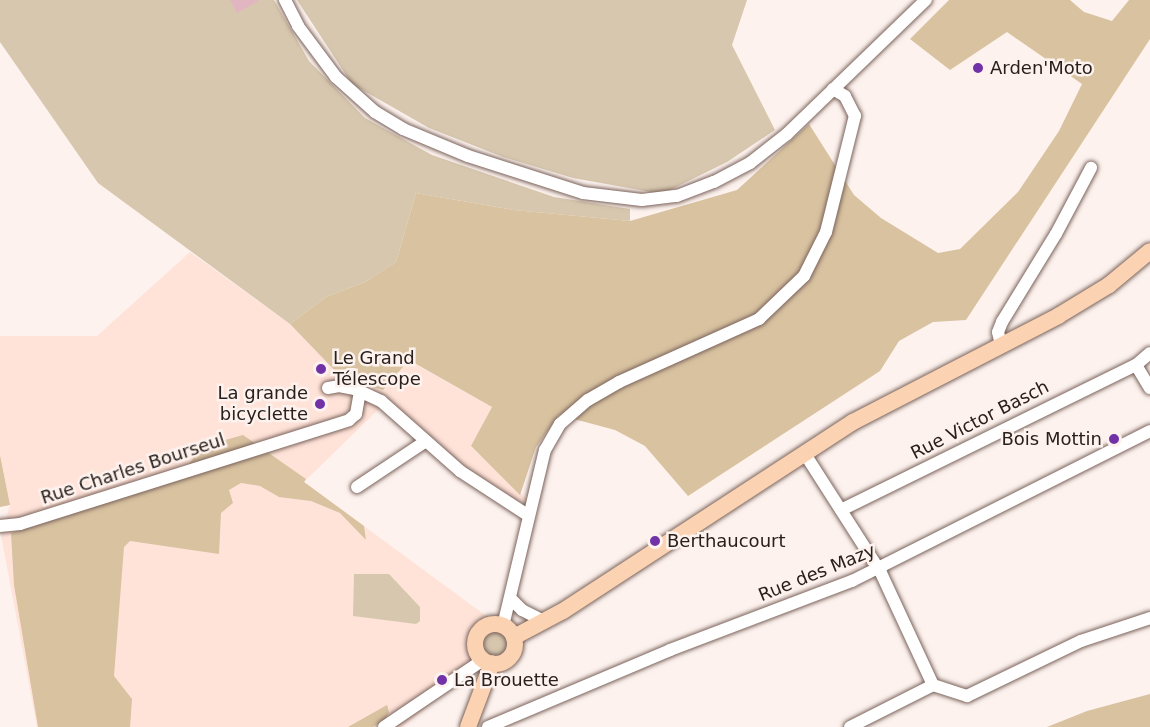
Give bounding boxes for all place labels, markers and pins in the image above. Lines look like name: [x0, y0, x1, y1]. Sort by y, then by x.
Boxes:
place label: Arden'Moto: [990, 57, 1093, 79]
marker: Arden'Moto: [971, 61, 985, 75]
place label: Le Grand Télescope: [333, 348, 421, 391]
marker: Le Grand Télescope: [314, 362, 328, 376]
place label: La grande bicyclette: [217, 383, 308, 426]
marker: La grande bicyclette: [313, 397, 327, 411]
place label: Bois Mottin: [1001, 428, 1102, 450]
marker: Bois Mottin: [1107, 432, 1121, 446]
place label: Berthaucourt: [667, 530, 786, 552]
marker: Berthaucourt: [648, 534, 662, 548]
place label: La Brouette: [454, 669, 559, 691]
marker: La Brouette: [435, 673, 449, 687]

